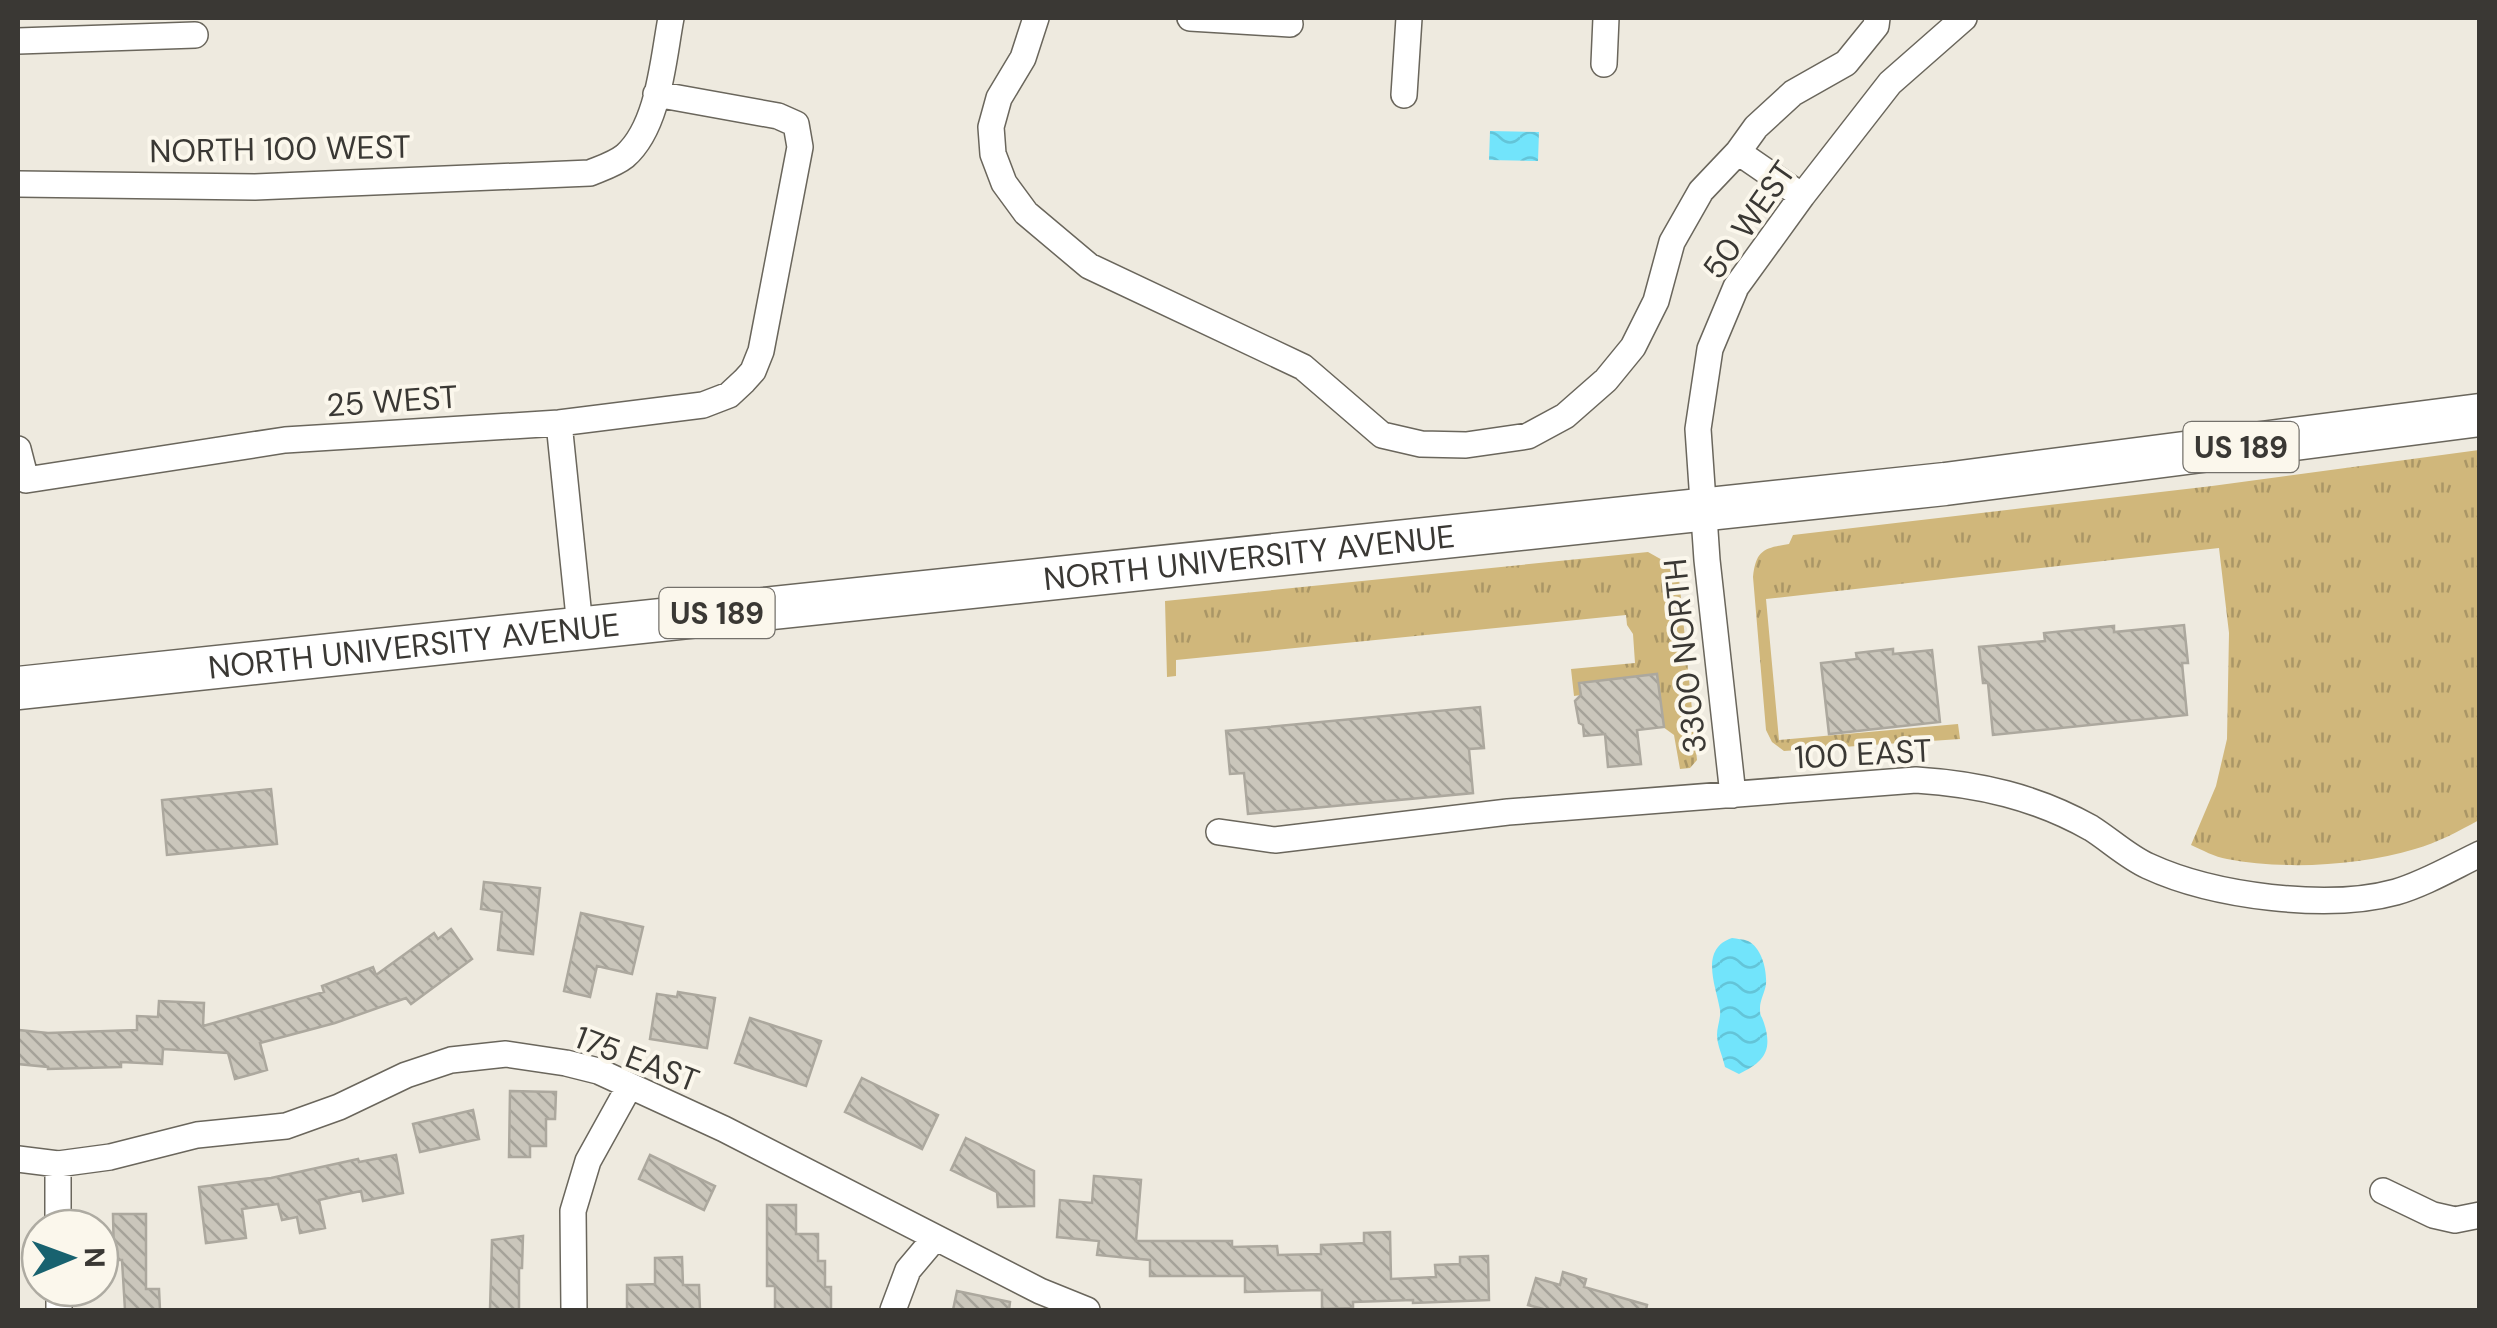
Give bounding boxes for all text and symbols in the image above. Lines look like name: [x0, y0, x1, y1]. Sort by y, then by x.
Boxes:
street label: NORTH 100 WEST: [149, 126, 411, 172]
street label: 50 WEST: [1693, 153, 1805, 287]
street label: 25 WEST: [325, 375, 459, 427]
road number: US 189: [2184, 422, 2298, 472]
street label: NORTH UNIVERSITY AVENUE: [1041, 515, 1457, 600]
street label: 3300 NORTH: [1654, 556, 1716, 756]
road number: US 189: [660, 588, 774, 638]
street label: NORTH UNIVERSITY AVENUE: [206, 603, 621, 689]
street label: 100 EAST: [1793, 729, 1933, 779]
street label: 175 EAST: [569, 1016, 705, 1102]
north arrow: [20, 1208, 120, 1308]
text: N: [76, 1247, 113, 1268]

